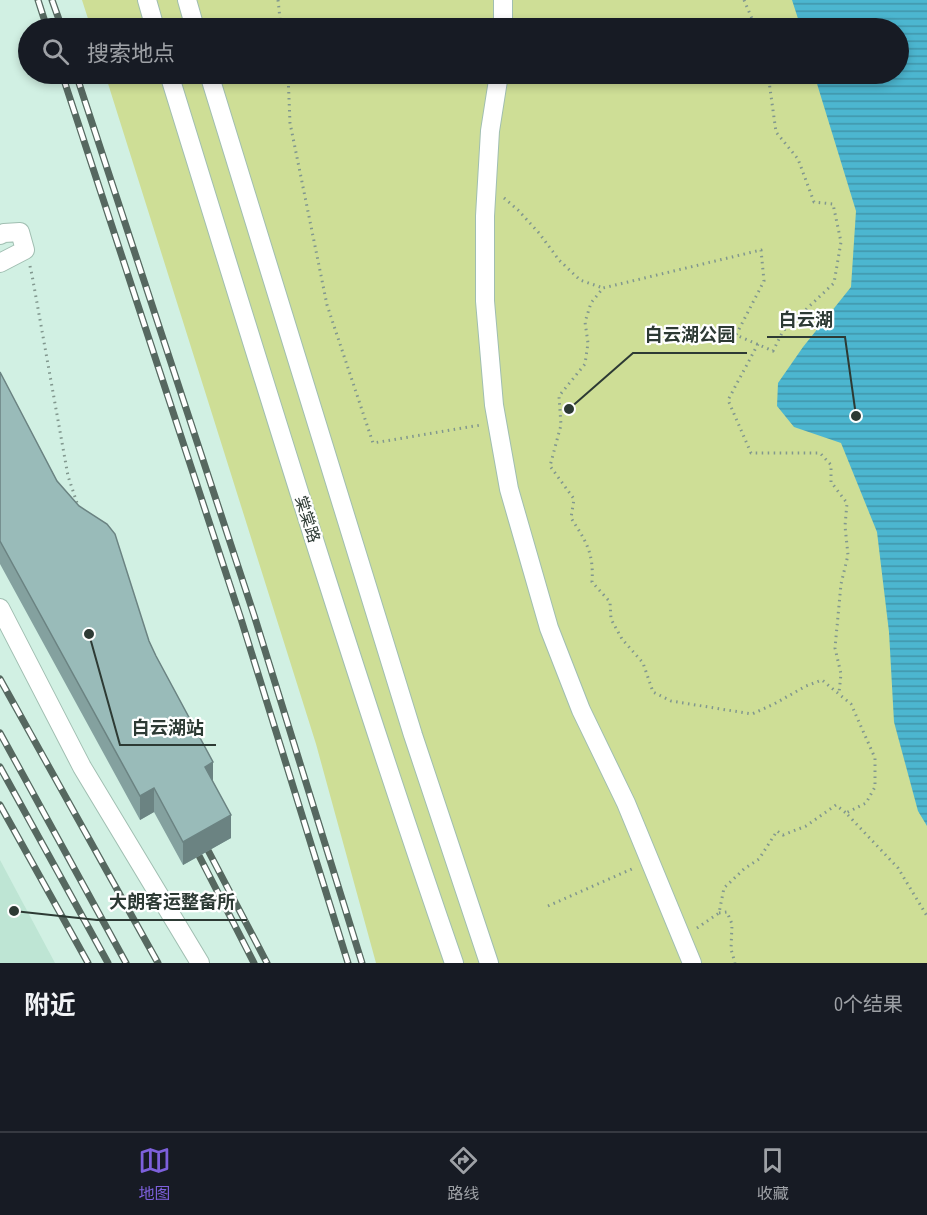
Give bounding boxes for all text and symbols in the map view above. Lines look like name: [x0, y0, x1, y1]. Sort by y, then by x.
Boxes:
search box: [18, 18, 909, 84]
icon: search: [39, 35, 72, 68]
text: 搜索地点: [87, 39, 175, 67]
callout: 白云湖: [767, 301, 845, 337]
text: 白云湖: [779, 308, 833, 331]
callout: 白云湖公园: [633, 317, 747, 353]
text: 白云湖公园: [645, 323, 735, 346]
street label: 棠棠路: [291, 493, 325, 545]
callout: 白云湖站: [120, 709, 216, 745]
text: 白云湖站: [132, 716, 204, 739]
callout: 大朗客运整备所: [97, 884, 247, 920]
text: 大朗客运整备所: [109, 890, 235, 913]
text: 附近: [24, 988, 76, 1021]
text: 0个结果: [834, 991, 903, 1017]
tab: 地图: [138, 1144, 171, 1204]
tab: 路线: [447, 1144, 480, 1204]
tab: 收藏: [756, 1144, 789, 1204]

